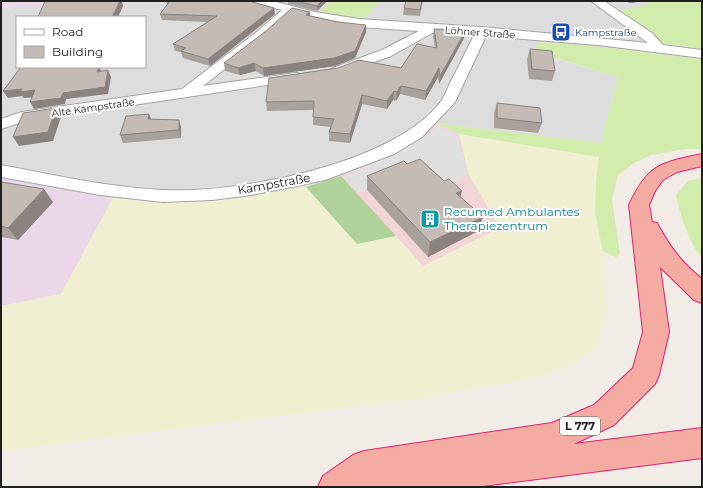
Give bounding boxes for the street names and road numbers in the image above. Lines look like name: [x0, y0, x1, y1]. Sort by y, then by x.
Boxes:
street label: Löhner Straße: [444, 24, 516, 41]
street label: Alte Kampstraße: [51, 95, 135, 120]
street label: Kampstraße: [236, 170, 312, 197]
road number: L 777: [560, 417, 600, 435]

